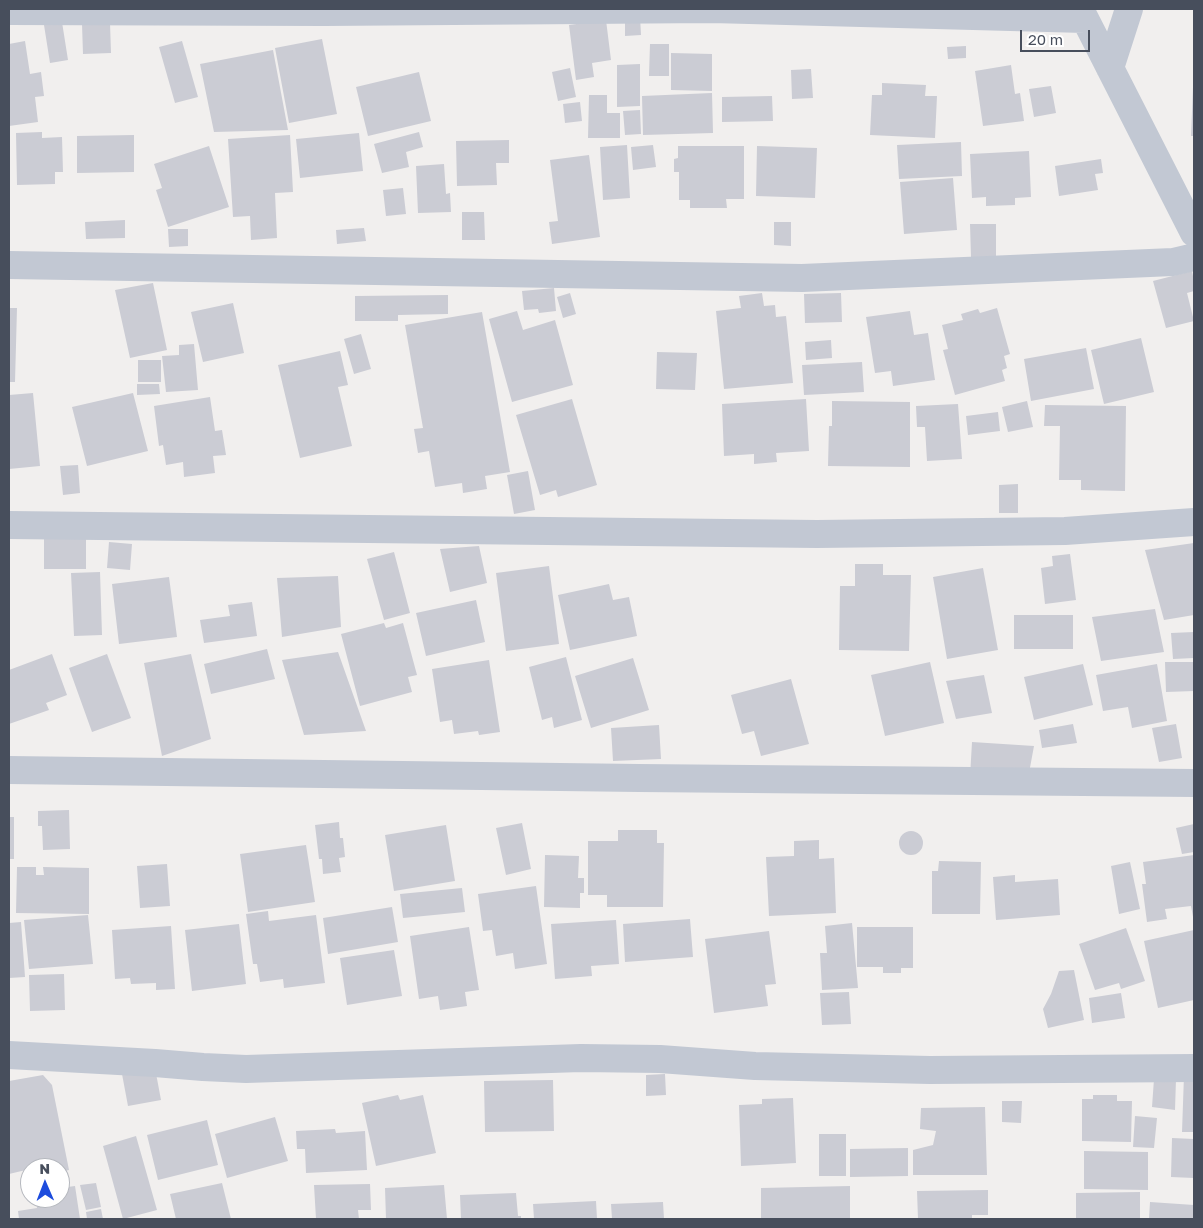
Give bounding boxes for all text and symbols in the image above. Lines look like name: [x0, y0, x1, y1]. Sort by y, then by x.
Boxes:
scale bar: [1023, 20, 1093, 52]
text: 20 m: [1028, 30, 1063, 48]
north arrow: [20, 1158, 70, 1208]
text: N: [39, 1160, 50, 1177]

